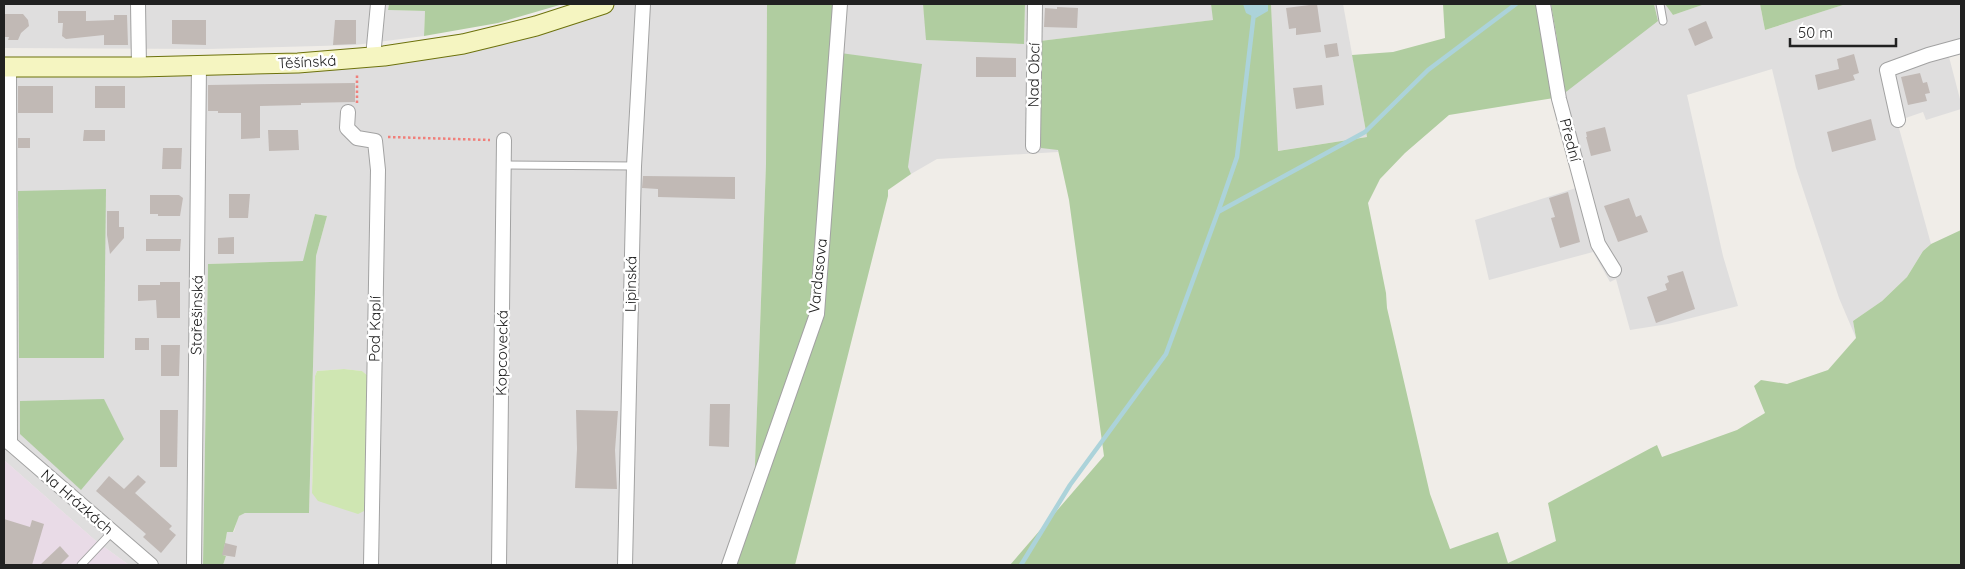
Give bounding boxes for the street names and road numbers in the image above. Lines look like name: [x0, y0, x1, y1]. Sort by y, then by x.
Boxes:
street label: Nad Obcí: [1023, 42, 1044, 108]
street label: Těšínská: [277, 50, 337, 73]
street label: Přední: [1556, 116, 1586, 164]
street label: Vardasova: [804, 237, 831, 314]
street label: Lipinská: [621, 256, 640, 312]
street label: Stařešinská: [186, 275, 207, 355]
street label: Pod Kaplí: [364, 295, 385, 362]
street label: Kopcovecká: [491, 310, 512, 396]
street label: Na Hrázkách: [37, 465, 118, 538]

